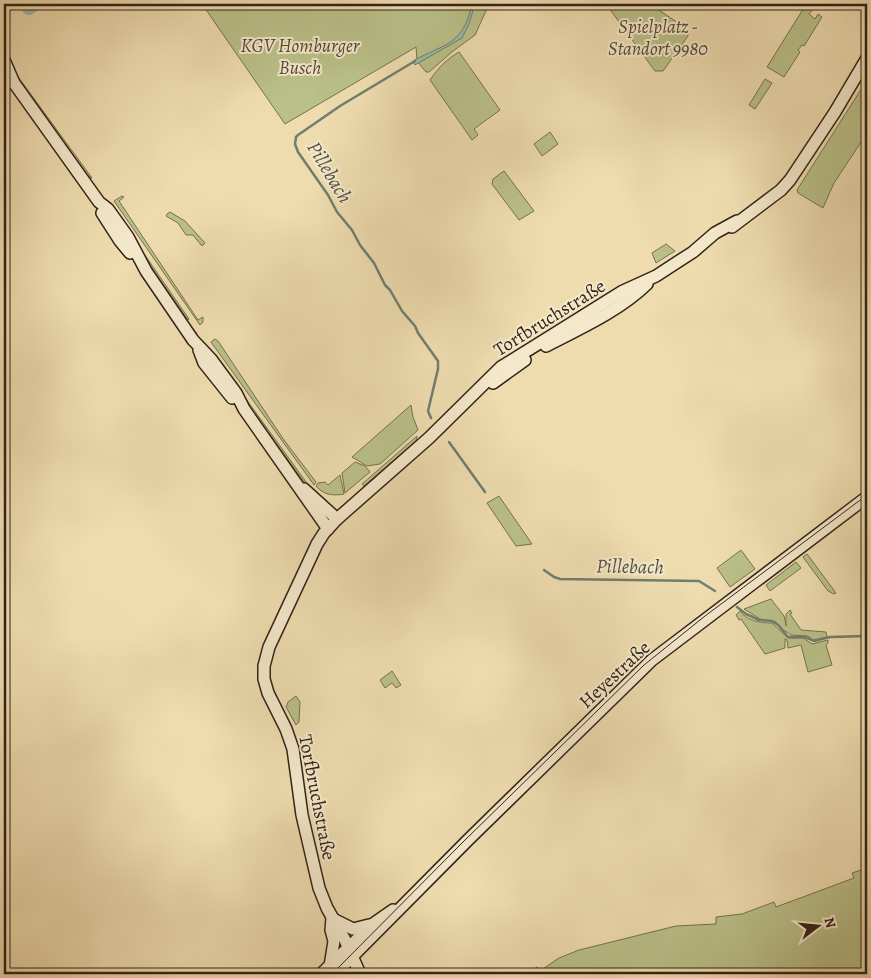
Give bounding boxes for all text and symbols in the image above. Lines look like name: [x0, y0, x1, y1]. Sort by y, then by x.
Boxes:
park label: Spielplatz - Standort 9980: [608, 14, 708, 62]
park label: KGV Homburger Busch: [241, 33, 361, 81]
water label: Pillebach: [301, 136, 359, 208]
street label: Torfbruchstraße: [489, 273, 610, 363]
water label: Pillebach: [596, 552, 664, 581]
street label: Heyestraße: [573, 635, 656, 714]
street label: Torfbruchstraße: [292, 732, 342, 862]
north arrow: [794, 900, 844, 950]
text: N: [819, 915, 841, 930]

